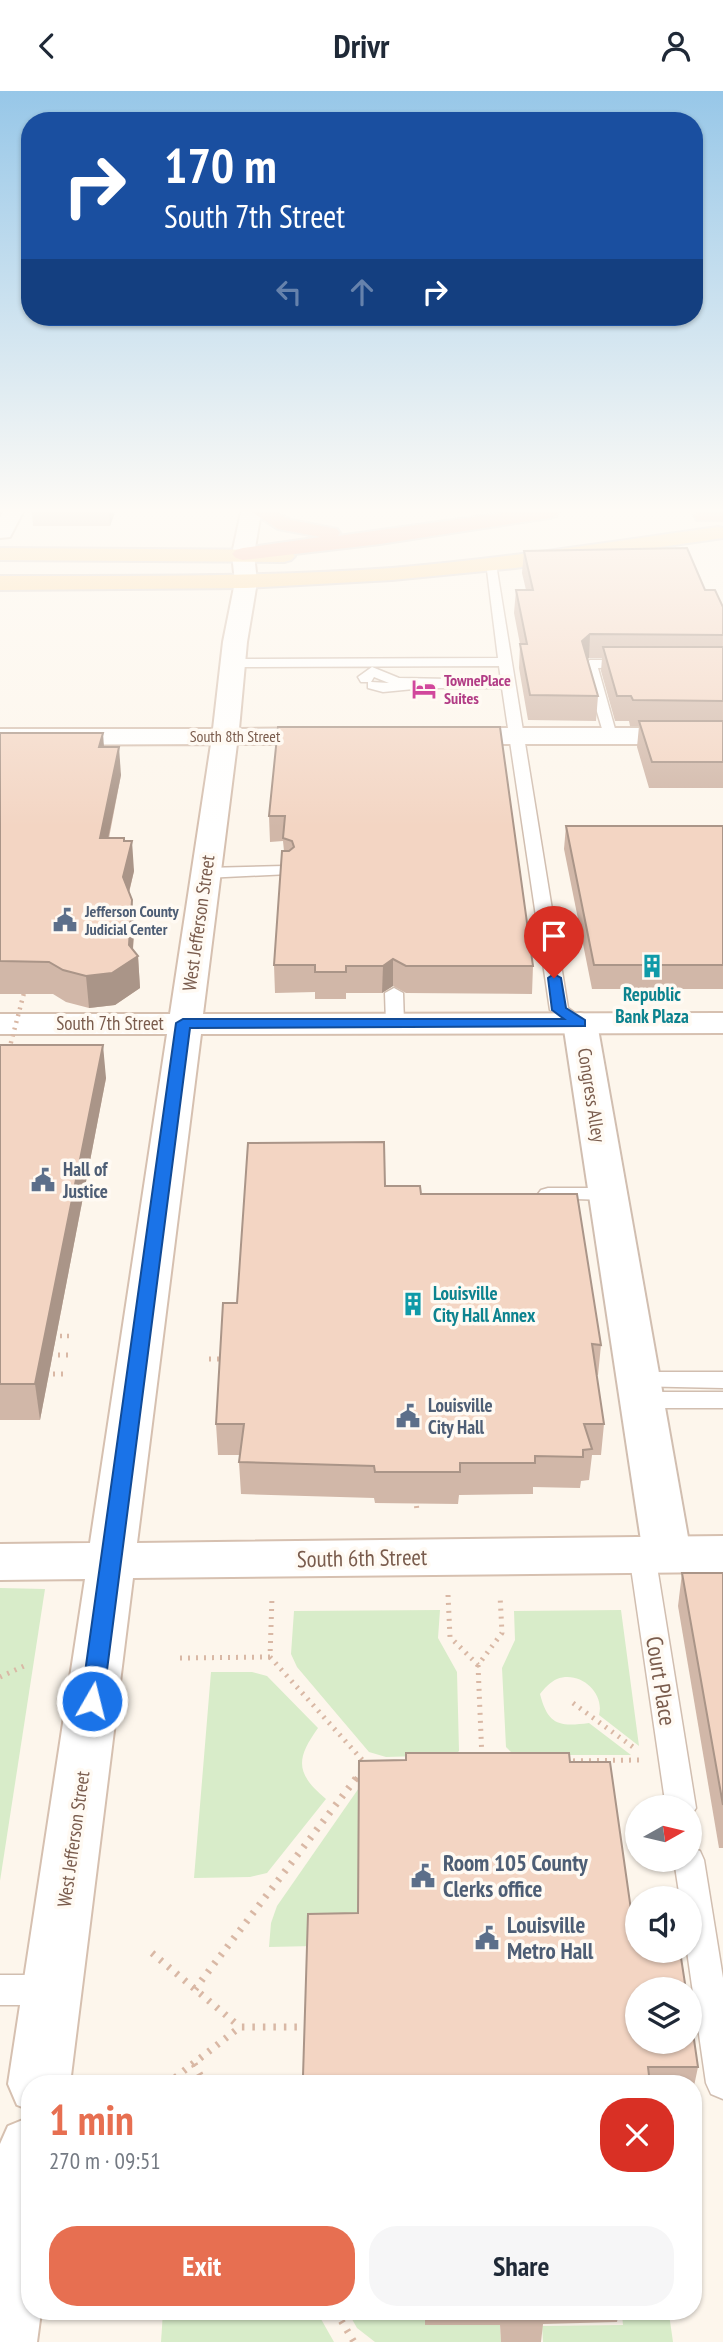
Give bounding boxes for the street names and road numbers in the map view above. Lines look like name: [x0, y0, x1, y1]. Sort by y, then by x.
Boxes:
street label: South 8th Street: [190, 726, 281, 746]
street label: West Jefferson Street: [177, 853, 220, 993]
street label: South 7th Street: [56, 1011, 165, 1035]
street label: Congress Alley: [573, 1046, 611, 1145]
street label: South 6th Street: [297, 1542, 428, 1573]
street label: Court Place: [640, 1634, 683, 1728]
street label: West Jefferson Street: [52, 1769, 95, 1909]

